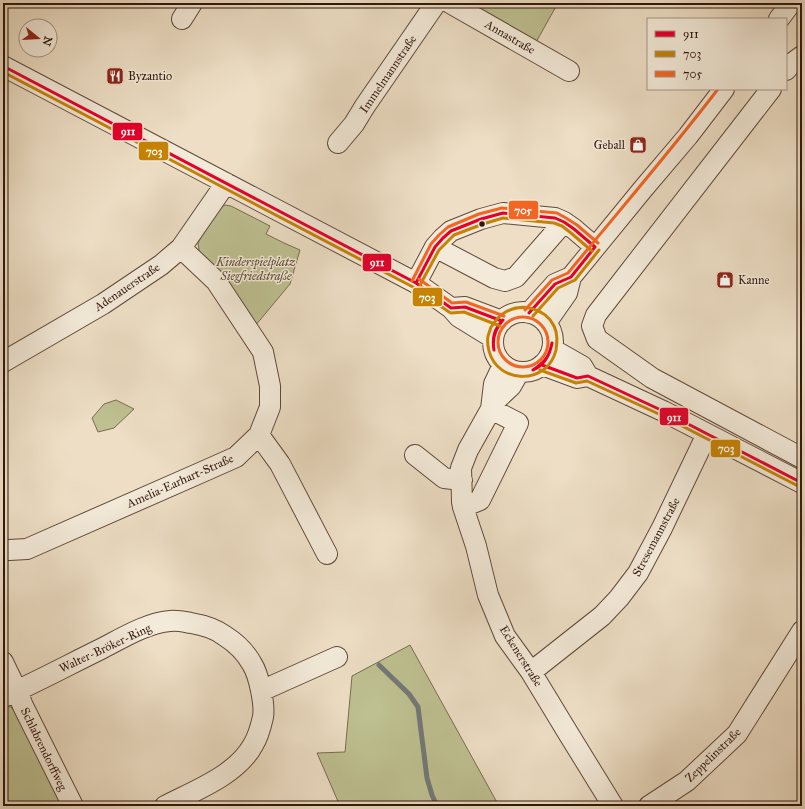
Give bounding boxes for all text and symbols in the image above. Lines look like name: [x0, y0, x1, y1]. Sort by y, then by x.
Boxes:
street label: Annastraße: [482, 17, 538, 57]
north arrow: [18, 18, 58, 58]
legend: [647, 18, 787, 90]
text: 911: [683, 27, 699, 41]
street label: Immelmannstraße: [357, 32, 419, 116]
text: N: [39, 34, 55, 48]
text: 703: [683, 47, 701, 61]
restaurant icon: Byzantio: [105, 66, 125, 86]
text: 705: [683, 67, 702, 81]
place label: Byzantio: [128, 69, 172, 83]
line badge: 911: [112, 122, 143, 141]
text: 911: [121, 125, 136, 139]
shop icon: Geball: [628, 135, 648, 155]
place label: Geball: [594, 138, 626, 152]
line badge: 703: [138, 141, 169, 161]
text: 703: [146, 145, 162, 159]
line badge: 705: [508, 200, 539, 220]
text: 705: [514, 204, 533, 217]
unlabelled marker: [477, 219, 487, 229]
line badge: 911: [362, 253, 392, 272]
park label: Kinderspielplatz Siegfriedstraße: [215, 255, 296, 283]
text: 911: [370, 256, 385, 270]
street label: Adenauerstraße: [91, 260, 162, 315]
shop icon: Kanne: [715, 270, 735, 290]
place label: Kanne: [738, 273, 770, 287]
line badge: 703: [412, 287, 443, 307]
text: 703: [419, 291, 435, 305]
line badge: 911: [659, 407, 689, 426]
text: 911: [667, 411, 682, 425]
line badge: 703: [710, 439, 741, 458]
text: 703: [718, 442, 734, 456]
street label: Amelia-Earhart-Straße: [124, 451, 235, 511]
street label: Stresemannstraße: [629, 495, 683, 579]
street label: Walter-Bröker-Ring: [57, 620, 154, 676]
street label: Eckenerstraße: [497, 623, 545, 689]
street label: Schlabrendorffweg: [17, 705, 70, 794]
street label: Zeppelinstraße: [682, 725, 744, 785]

